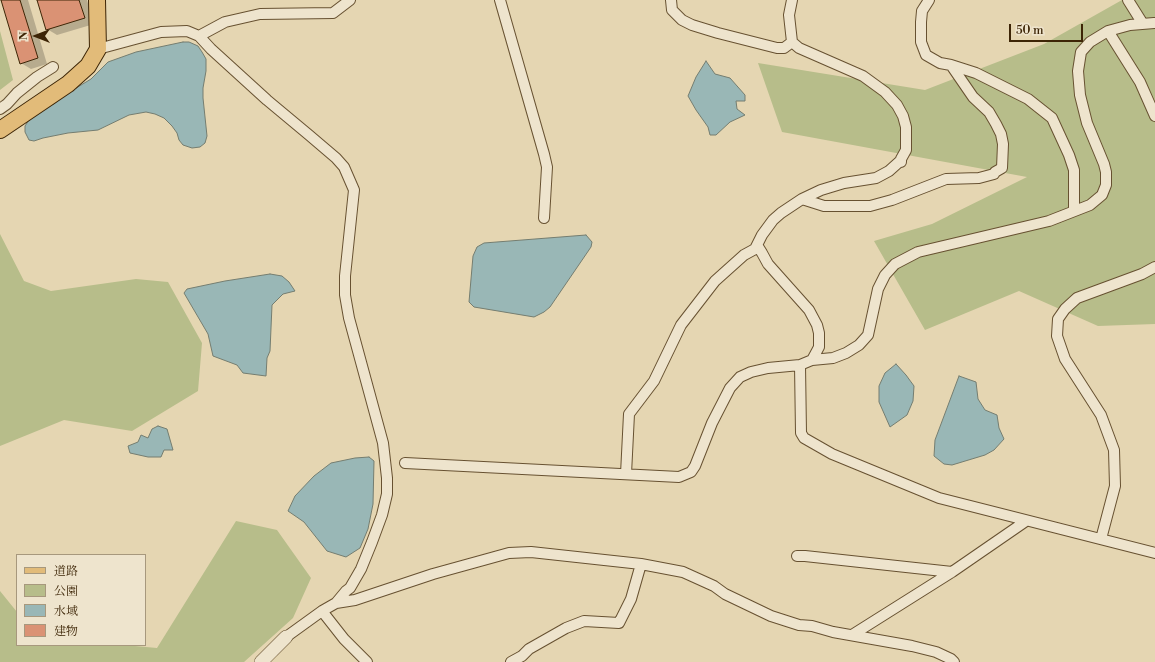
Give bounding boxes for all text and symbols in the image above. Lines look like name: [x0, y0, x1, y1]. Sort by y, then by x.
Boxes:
north arrow: [16, 16, 56, 56]
scale bar: [1011, 16, 1085, 42]
text: 50 m: [1016, 23, 1044, 38]
text: N: [17, 32, 31, 40]
legend: [16, 554, 146, 646]
text: 道路: [54, 564, 78, 579]
text: 公園: [54, 584, 78, 599]
text: 水域: [54, 604, 78, 619]
text: 建物: [54, 624, 78, 639]

